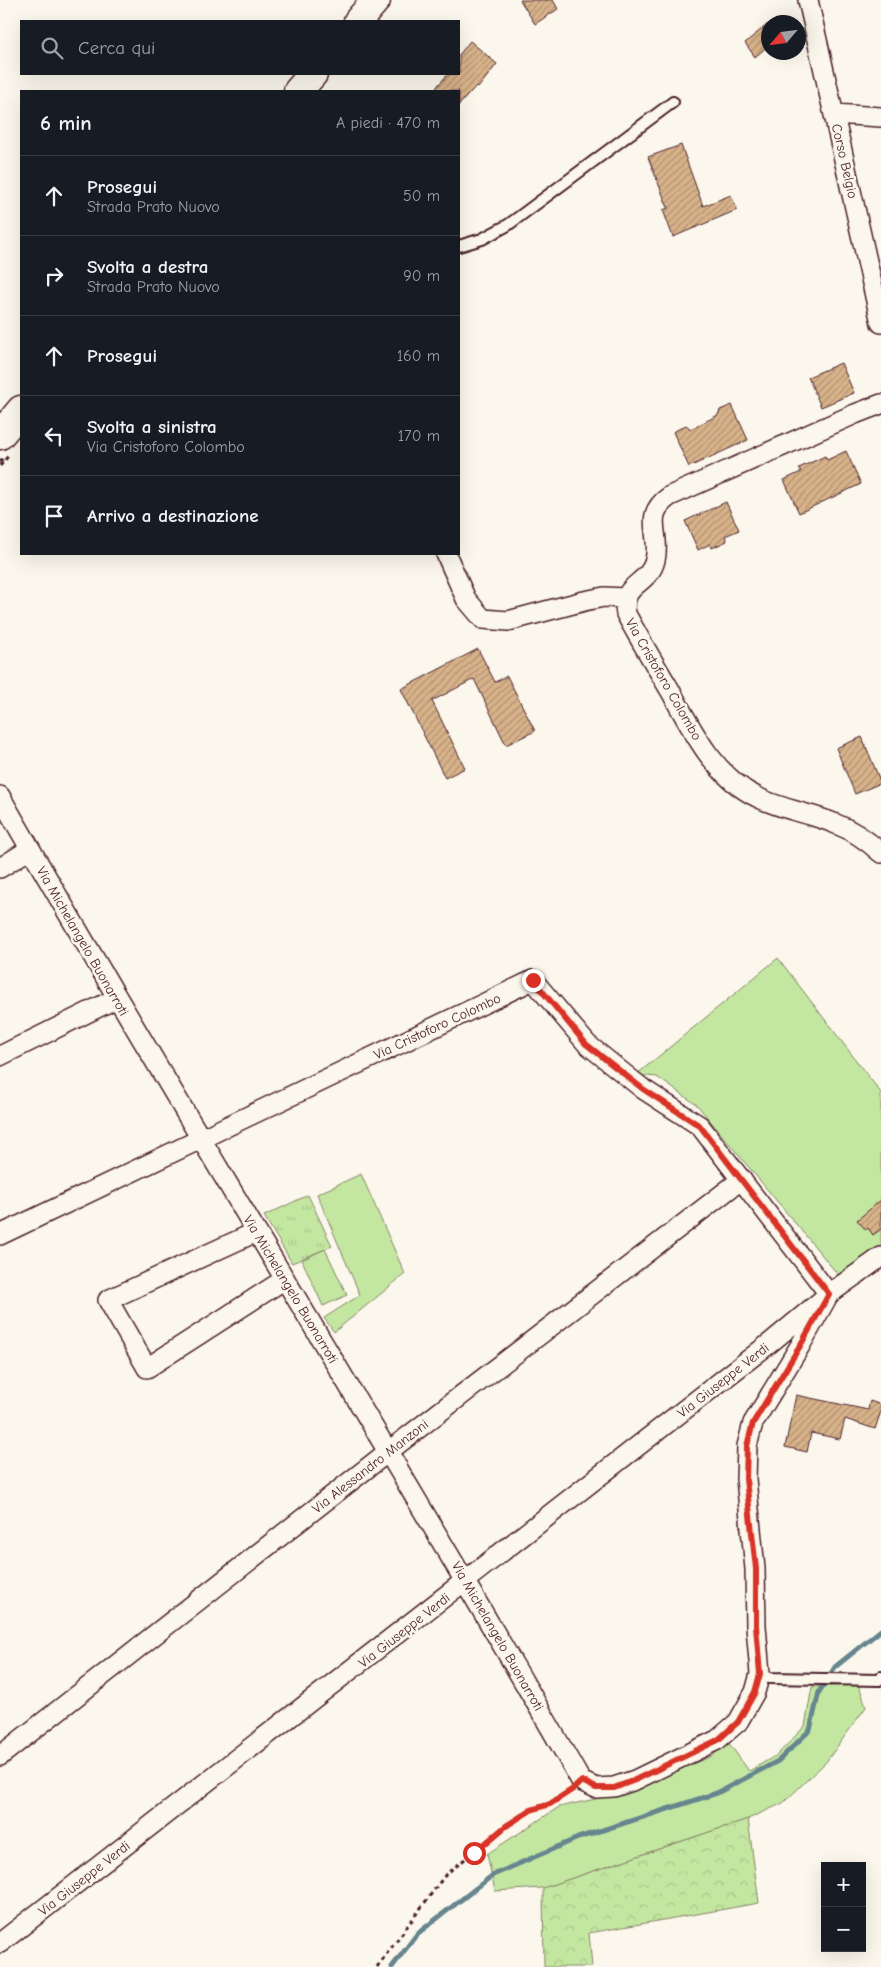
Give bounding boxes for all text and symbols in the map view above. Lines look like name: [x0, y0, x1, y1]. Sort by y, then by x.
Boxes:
north arrow: [761, 15, 806, 60]
search box: [20, 20, 460, 75]
icon: search: [38, 34, 66, 62]
text: Cerca qui: [78, 37, 155, 59]
text: 6 min: [40, 111, 92, 135]
text: A piedi · 470 m: [336, 114, 440, 132]
street label: Corso Belgio: [828, 122, 861, 200]
text: Prosegui: [87, 176, 157, 198]
icon: ahead: [40, 182, 68, 210]
text: 50 m: [403, 187, 440, 205]
text: Strada Prato Nuovo: [87, 198, 220, 216]
text: Svolta a destra: [87, 256, 208, 278]
icon: right: [40, 262, 68, 290]
text: 90 m: [403, 267, 440, 285]
text: Strada Prato Nuovo: [87, 278, 220, 296]
icon: ahead: [40, 342, 68, 370]
text: Prosegui: [87, 345, 157, 367]
text: 160 m: [397, 347, 440, 365]
text: Svolta a sinistra: [87, 416, 217, 438]
icon: left: [40, 422, 68, 450]
text: 170 m: [398, 427, 440, 445]
text: Via Cristoforo Colombo: [87, 438, 245, 456]
icon: arrive: [40, 502, 68, 530]
text: Arrivo a destinazione: [87, 505, 259, 527]
street label: Via Cristoforo Colombo: [622, 615, 705, 743]
street label: Via Michelangelo Buonarroti: [33, 863, 132, 1019]
route end: [522, 969, 545, 992]
street label: Via Cristoforo Colombo: [371, 990, 503, 1063]
street label: Via Michelangelo Buonarroti: [240, 1212, 342, 1366]
street label: Via Giuseppe Verdi: [674, 1339, 773, 1421]
street label: Via Alessandro Manzoni: [309, 1416, 432, 1517]
street label: Via Michelangelo Buonarroti: [448, 1558, 547, 1714]
street label: Via Giuseppe Verdi: [355, 1589, 454, 1671]
street label: Via Giuseppe Verdi: [35, 1837, 134, 1919]
route start: [463, 1842, 486, 1865]
map controls: [821, 1862, 866, 1952]
button: +: [821, 1862, 866, 1907]
button: −: [821, 1907, 866, 1952]

